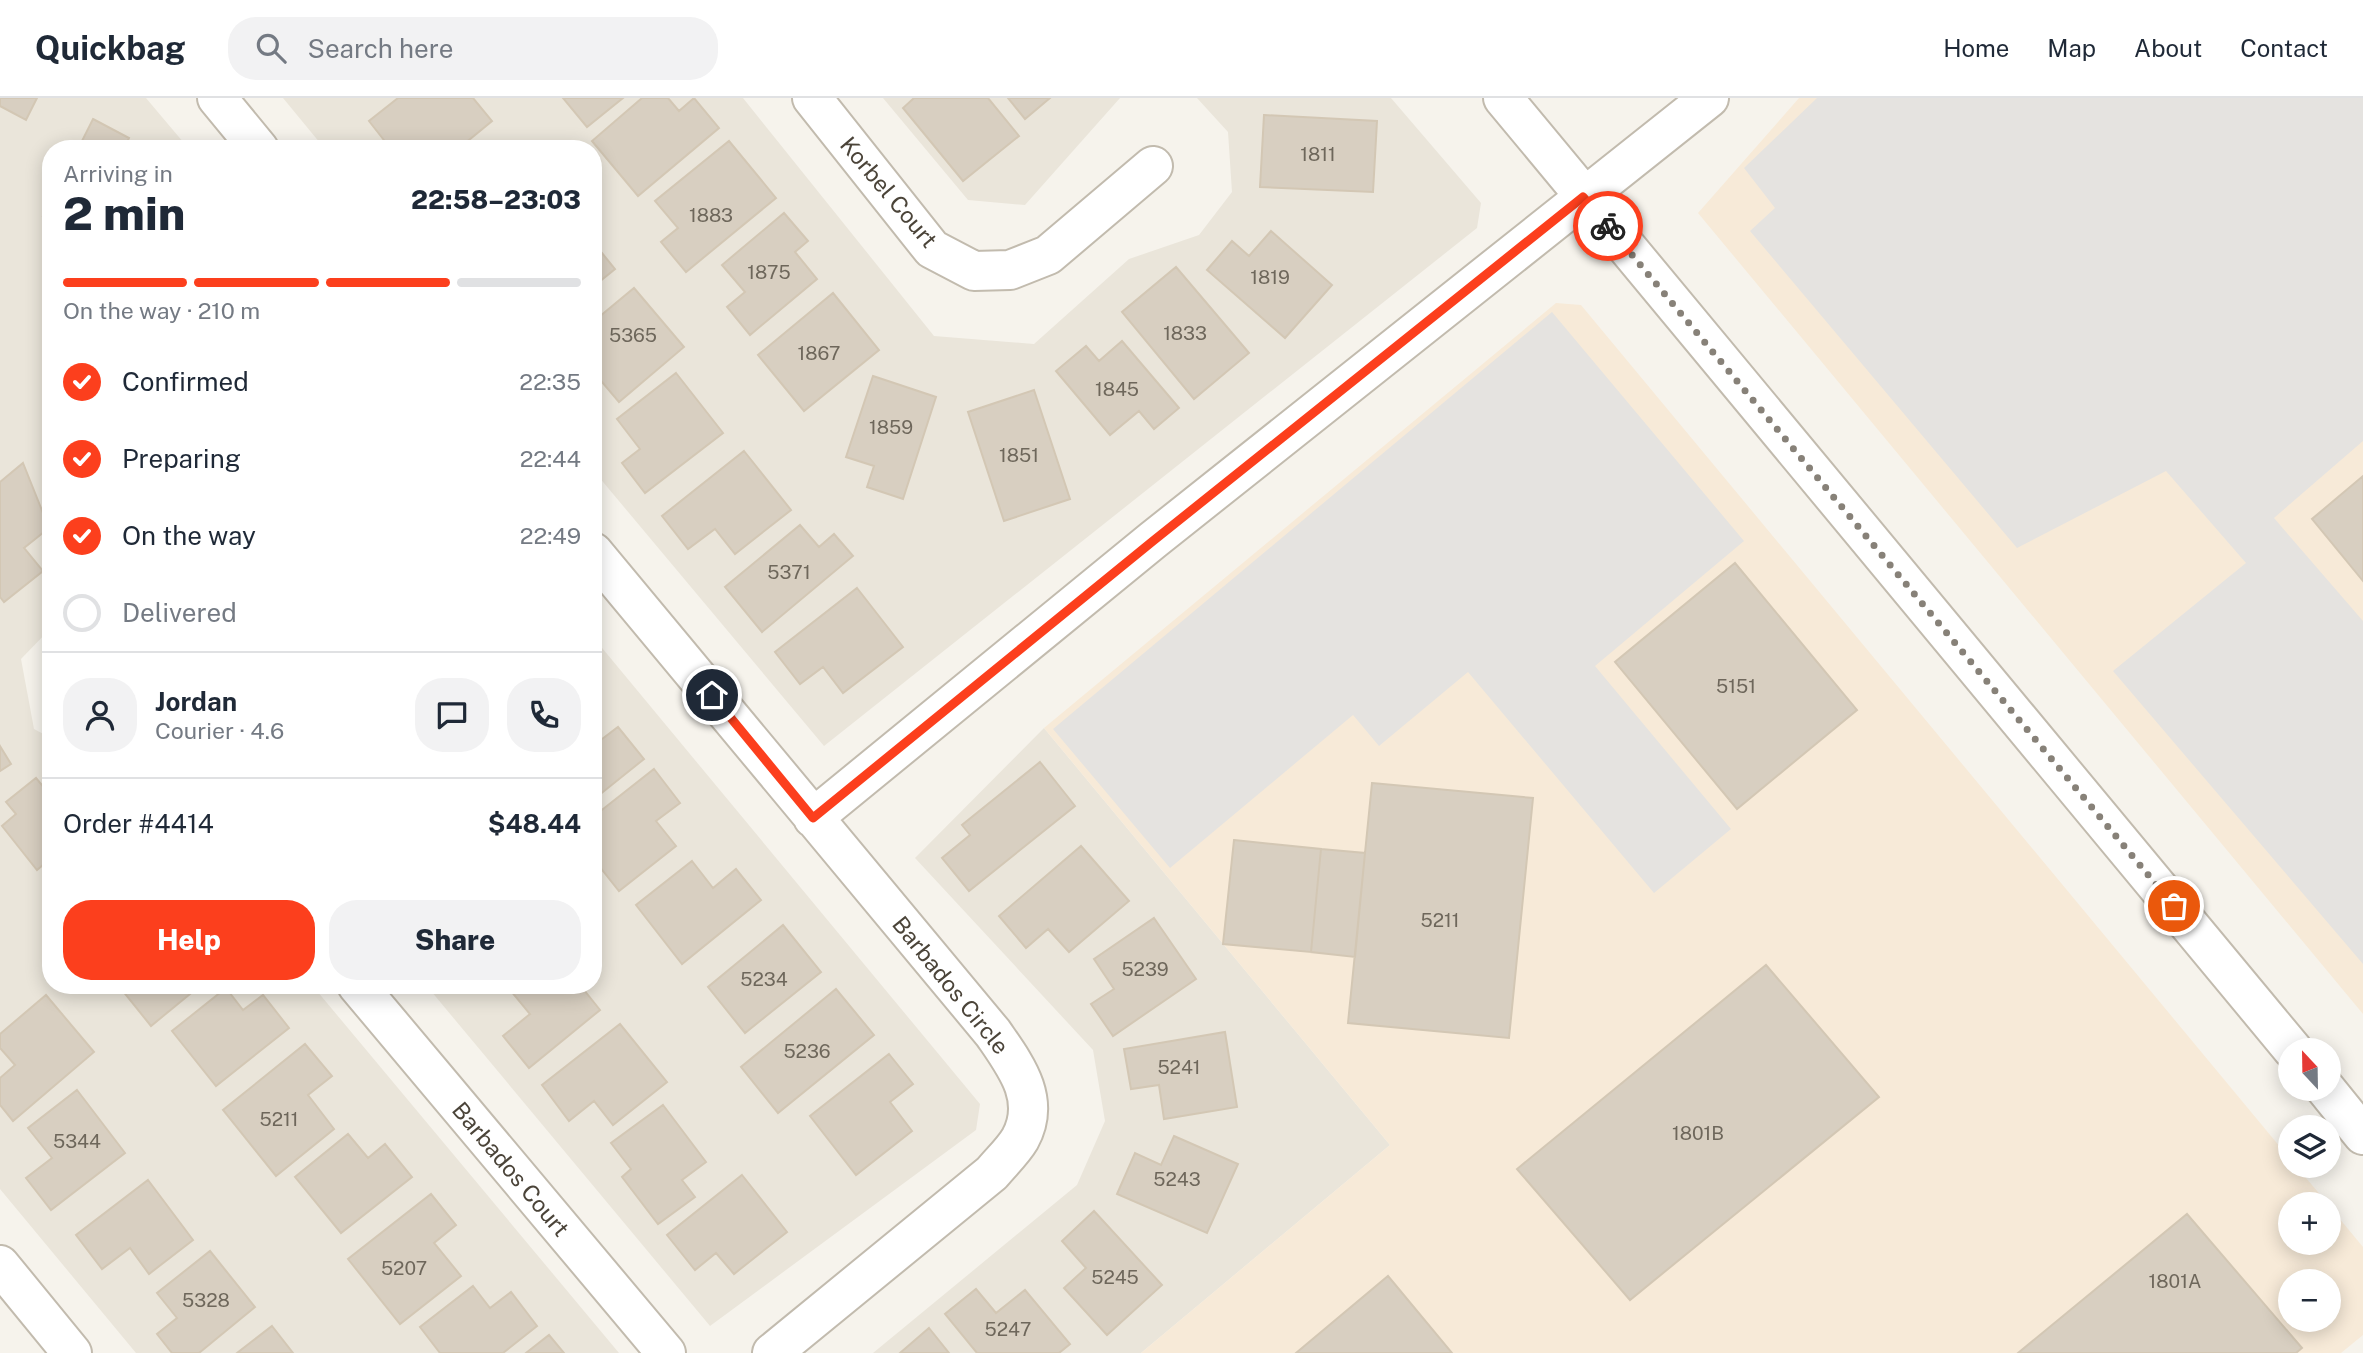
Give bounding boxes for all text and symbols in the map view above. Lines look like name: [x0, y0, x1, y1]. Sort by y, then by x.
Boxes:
search box: [228, 17, 718, 80]
text: Quickbag: [35, 29, 186, 67]
icon: search: [252, 29, 290, 67]
text: Search here: [308, 33, 454, 64]
text: Home: [1943, 34, 2009, 62]
text: Map: [2047, 34, 2096, 62]
text: About: [2134, 34, 2202, 62]
text: Contact: [2240, 34, 2328, 62]
street label: Korbel Court: [835, 131, 943, 253]
house number: 1811: [1300, 143, 1336, 165]
text: Arriving in: [63, 160, 173, 187]
text: 22:58–23:03: [411, 184, 581, 215]
text: 2 min: [63, 186, 185, 240]
courier: [1573, 191, 1643, 261]
house number: 1883: [689, 204, 733, 226]
icon: bike: [1589, 207, 1627, 245]
house number: 1875: [747, 261, 791, 283]
house number: 1819: [1250, 266, 1290, 288]
text: On the way · 210 m: [63, 297, 260, 324]
house number: 1833: [1163, 322, 1207, 344]
house number: 5365: [609, 324, 657, 346]
house number: 1867: [798, 342, 840, 364]
icon: check: [63, 363, 101, 401]
text: Confirmed: [122, 366, 249, 397]
text: 22:35: [519, 368, 581, 395]
house number: 1845: [1095, 378, 1139, 400]
house number: 1859: [869, 416, 913, 438]
icon: check: [63, 440, 101, 478]
text: Preparing: [122, 443, 241, 474]
house number: 1851: [999, 444, 1039, 466]
text: 22:44: [520, 445, 581, 472]
icon: check: [63, 517, 101, 555]
text: On the way: [122, 520, 256, 551]
text: 22:49: [520, 522, 581, 549]
house number: 5371: [767, 561, 811, 583]
text: Delivered: [122, 597, 237, 628]
pin: [682, 665, 742, 725]
house number: 5151: [1716, 675, 1756, 697]
icon: home: [693, 676, 731, 714]
button: person: [63, 678, 137, 752]
button: chat: [415, 678, 489, 752]
button: phone: [507, 678, 581, 752]
text: Jordan: [155, 686, 237, 717]
text: Courier · 4.6: [155, 717, 284, 744]
text: Order #4414: [63, 808, 214, 839]
text: $48.44: [488, 808, 581, 839]
pin: [2144, 876, 2204, 936]
icon: bag: [2155, 887, 2193, 925]
button: Help: [63, 900, 315, 980]
button: Share: [329, 900, 581, 980]
house number: 5211: [1421, 909, 1459, 931]
street label: Barbados Circle: [887, 911, 1015, 1059]
house number: 5239: [1121, 958, 1169, 980]
house number: 5234: [740, 968, 788, 990]
north arrow: [2278, 1038, 2342, 1101]
map controls: [2278, 1038, 2341, 1332]
house number: 5236: [783, 1040, 831, 1062]
house number: 5241: [1157, 1056, 1201, 1078]
street label: Barbados Court: [447, 1096, 575, 1242]
house number: 5211: [260, 1108, 298, 1130]
button: layers: [2278, 1115, 2341, 1178]
house number: 1801B: [1672, 1122, 1724, 1144]
house number: 5344: [53, 1130, 101, 1152]
house number: 5243: [1153, 1168, 1201, 1190]
button: +: [2278, 1192, 2341, 1255]
house number: 5207: [381, 1257, 427, 1279]
house number: 5245: [1091, 1266, 1139, 1288]
button: −: [2278, 1269, 2341, 1332]
house number: 1801A: [2149, 1270, 2201, 1292]
house number: 5328: [182, 1289, 230, 1311]
house number: 5247: [985, 1318, 1031, 1340]

